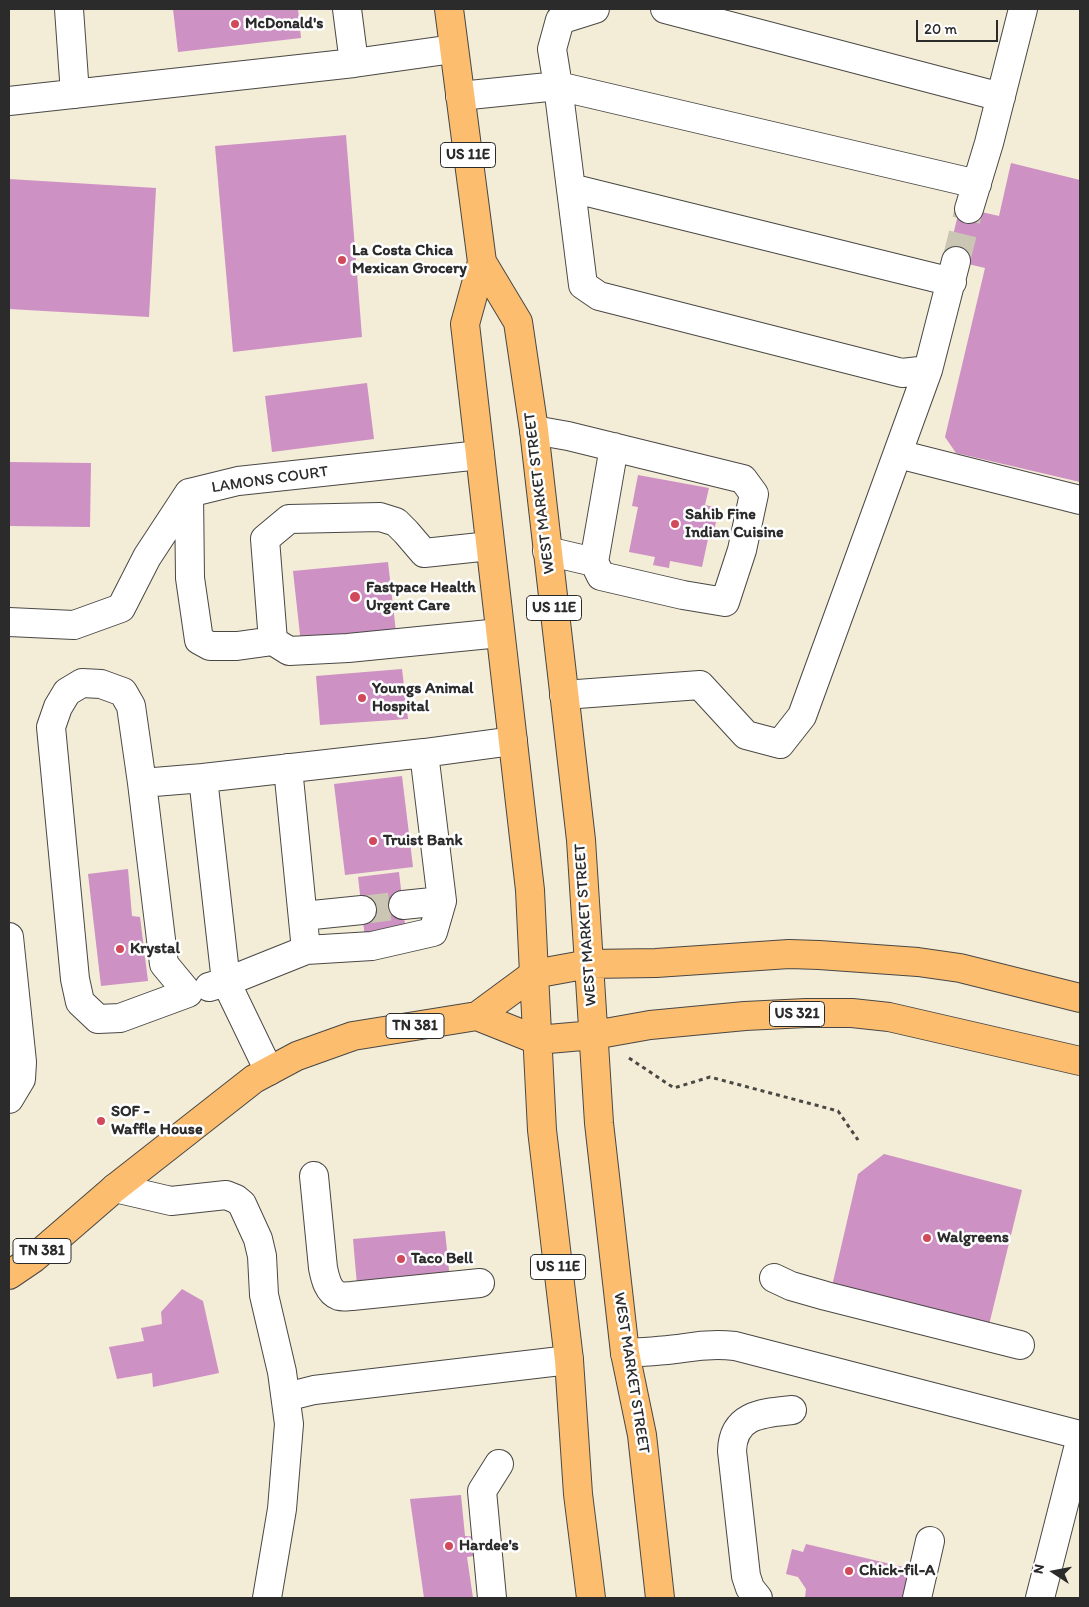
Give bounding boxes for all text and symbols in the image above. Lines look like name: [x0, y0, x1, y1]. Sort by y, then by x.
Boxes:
scale bar: [919, 10, 1002, 42]
place label: McDonald's: [245, 14, 323, 34]
marker: McDonald's: [229, 18, 241, 30]
text: 20 m: [924, 20, 957, 38]
road number: US 11E: [440, 142, 496, 168]
place label: La Costa Chica Mexican Grocery: [352, 241, 467, 279]
marker: La Costa Chica Mexican Grocery: [336, 254, 348, 266]
street label: WEST MARKET STREET: [521, 411, 559, 575]
street label: LAMONS COURT: [210, 462, 330, 498]
place label: Sahib Fine Indian Cuisine: [685, 505, 784, 543]
marker: Sahib Fine Indian Cuisine: [669, 518, 681, 530]
place label: Fastpace Health Urgent Care: [366, 578, 476, 616]
marker: Fastpace Health Urgent Care: [348, 590, 362, 604]
road number: US 11E: [526, 596, 582, 620]
place label: Youngs Animal Hospital: [372, 679, 474, 717]
marker: Youngs Animal Hospital: [356, 692, 368, 704]
place label: Truist Bank: [383, 831, 463, 851]
marker: Truist Bank: [367, 835, 379, 847]
street label: WEST MARKET STREET: [571, 843, 601, 1007]
place label: Krystal: [130, 939, 180, 959]
marker: Krystal: [114, 943, 126, 955]
road number: US 321: [770, 1002, 824, 1026]
road number: TN 381: [386, 1014, 444, 1038]
place label: SOF - Waffle House: [111, 1102, 203, 1140]
marker: SOF - Waffle House: [95, 1115, 107, 1127]
place label: Walgreens: [937, 1228, 1009, 1248]
marker: Walgreens: [921, 1232, 933, 1244]
road number: TN 381: [13, 1238, 71, 1264]
place label: Taco Bell: [411, 1249, 473, 1269]
marker: Taco Bell: [395, 1253, 407, 1265]
road number: US 11E: [530, 1254, 586, 1280]
street label: WEST MARKET STREET: [609, 1291, 653, 1455]
place label: Hardee's: [459, 1536, 519, 1556]
marker: Hardee's: [443, 1540, 455, 1552]
north arrow: [1029, 1547, 1079, 1597]
place label: Chick-fil-A: [859, 1561, 935, 1581]
text: N: [1030, 1563, 1048, 1575]
marker: Chick-fil-A: [843, 1565, 855, 1577]

